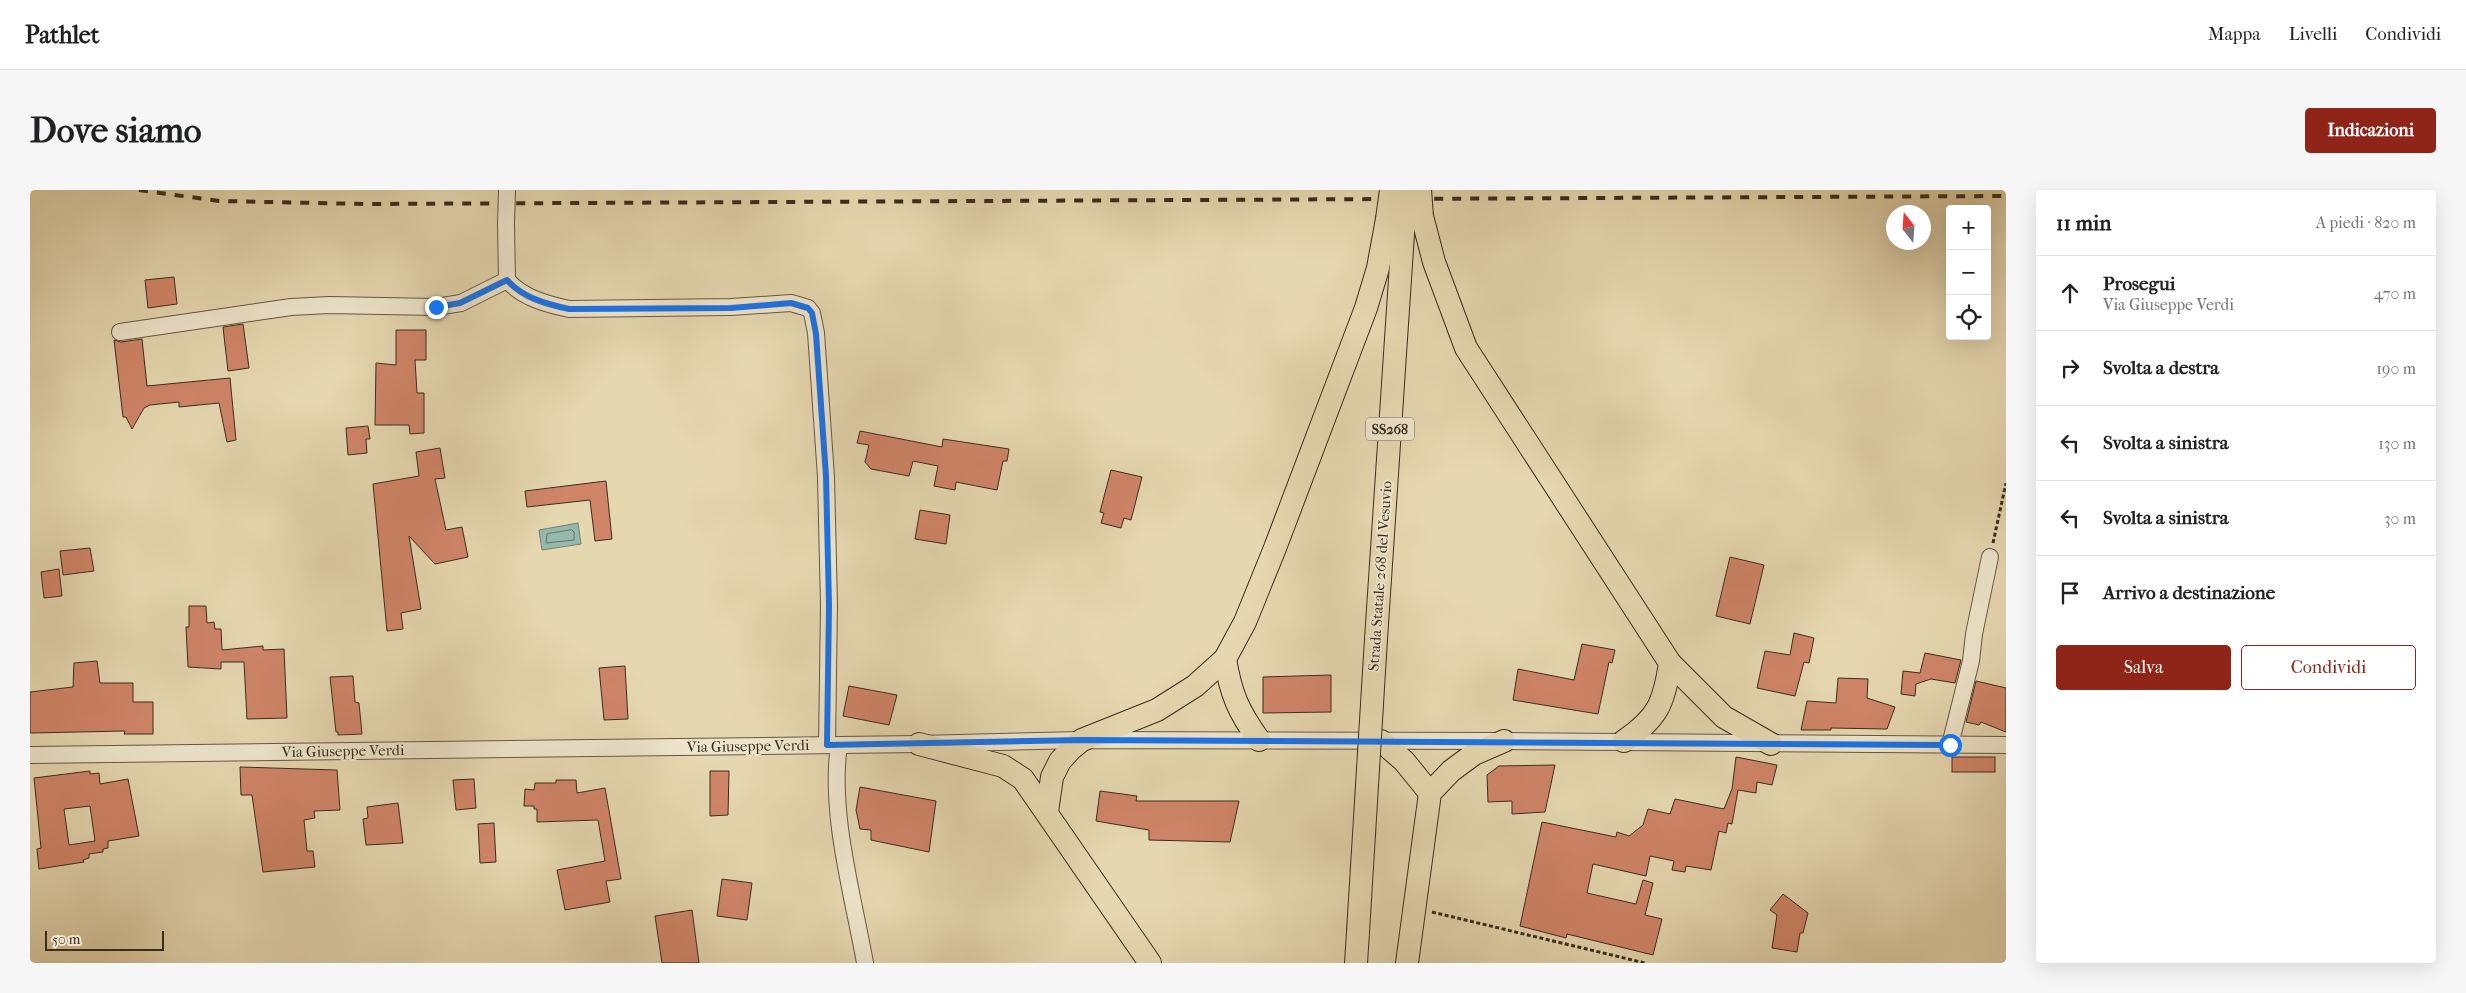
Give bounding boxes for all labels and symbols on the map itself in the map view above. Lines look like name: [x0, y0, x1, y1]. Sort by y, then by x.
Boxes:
north arrow: [1886, 205, 1931, 250]
route end: [425, 296, 448, 319]
road number: SS268: [1366, 418, 1414, 440]
street label: Strada Statale 268 del Vesuvio: [1364, 480, 1396, 672]
route start: [1939, 734, 1962, 757]
street label: Via Giuseppe Verdi: [685, 736, 810, 756]
street label: Via Giuseppe Verdi: [280, 741, 405, 761]
scale bar: [45, 928, 164, 951]

